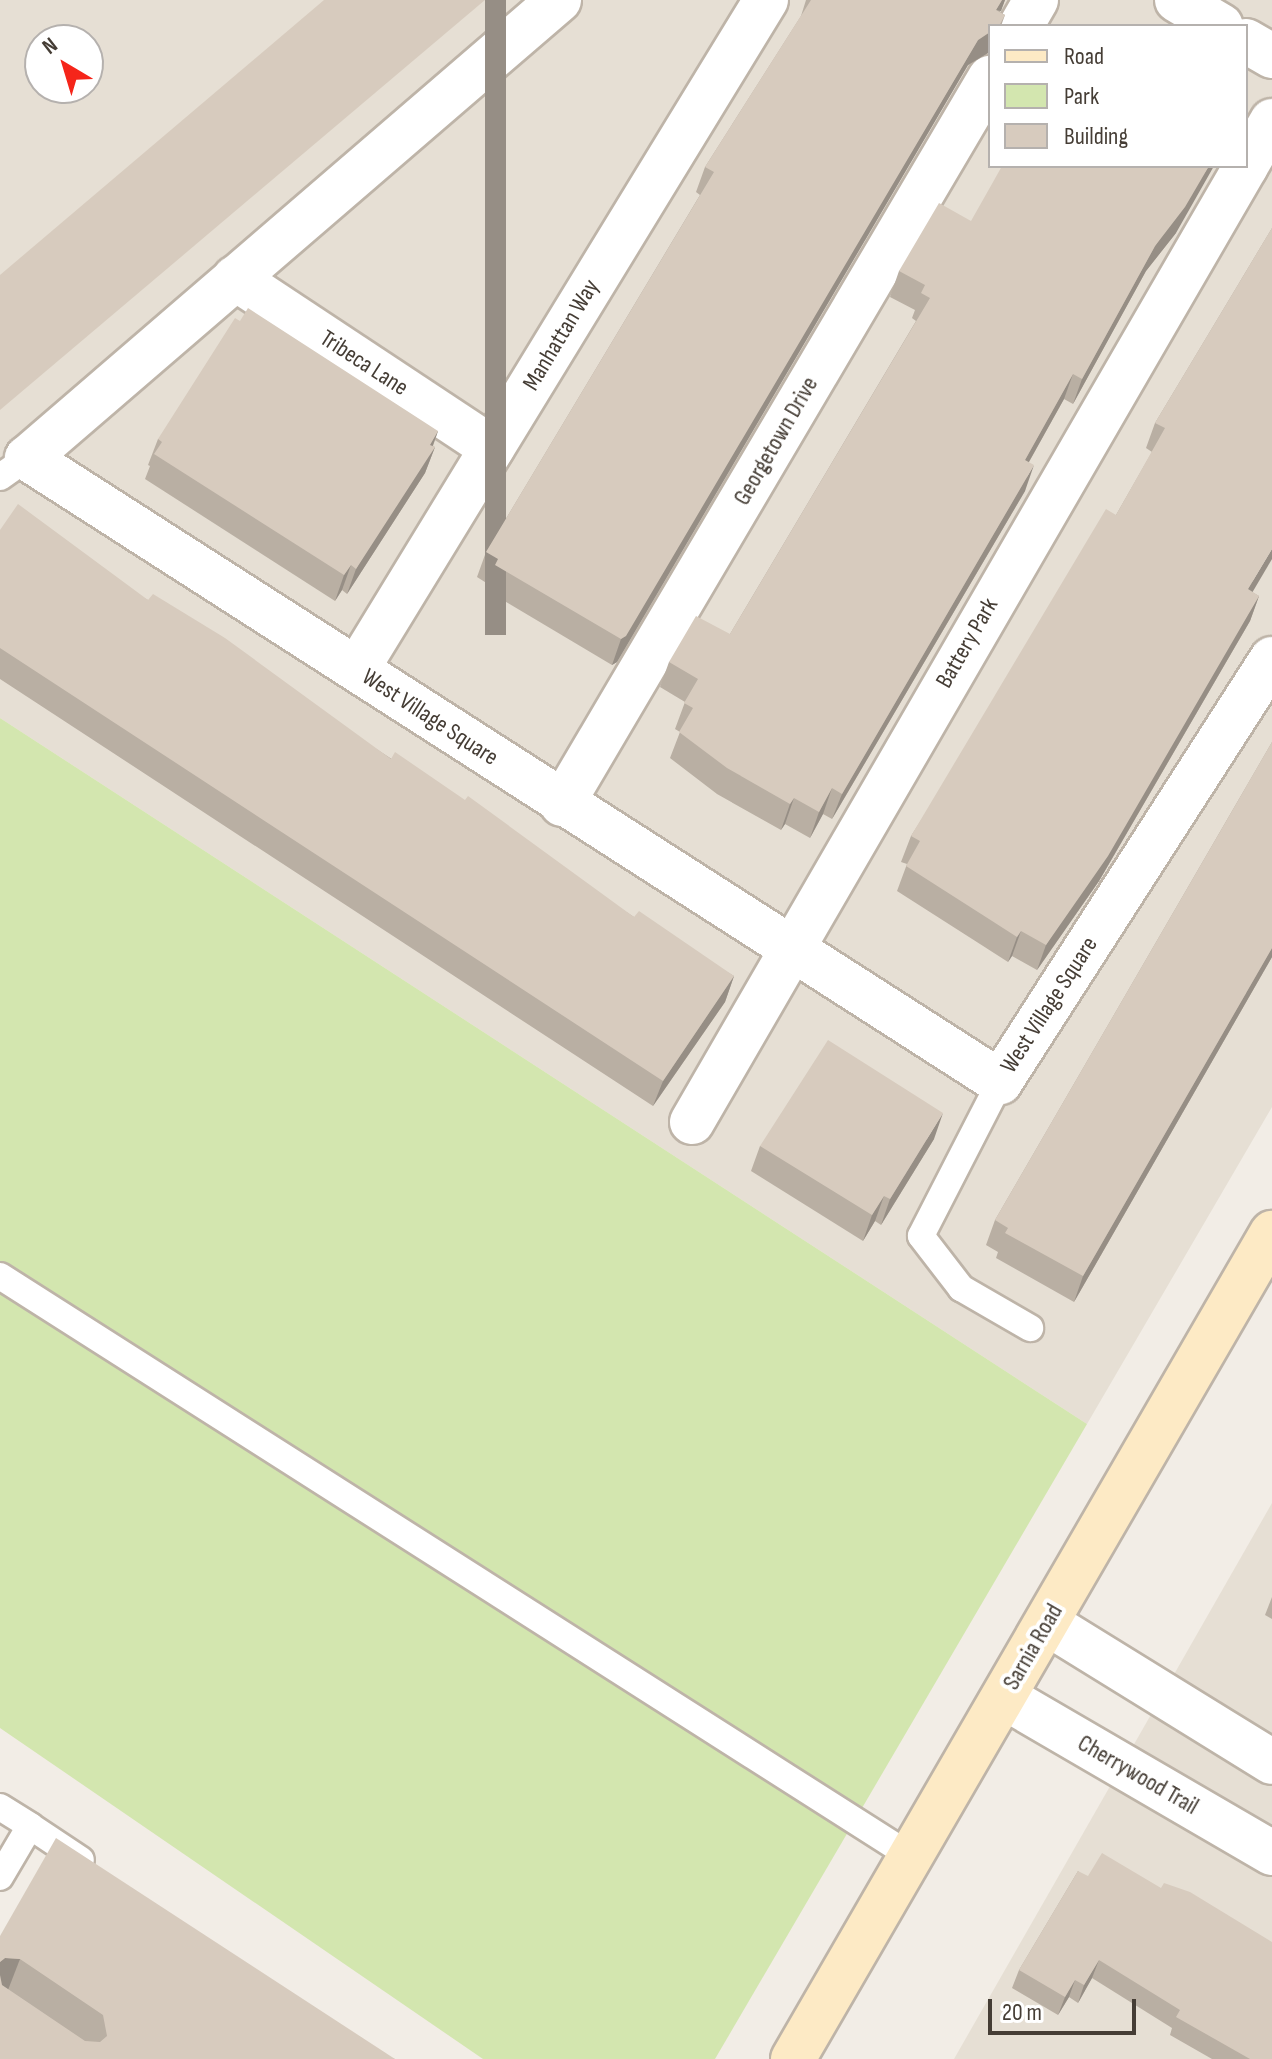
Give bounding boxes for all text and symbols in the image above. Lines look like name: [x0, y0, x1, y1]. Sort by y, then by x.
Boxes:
north arrow: [24, 24, 104, 104]
legend: [988, 24, 1248, 168]
text: N: [37, 32, 63, 61]
text: Road: [1064, 42, 1104, 71]
text: Park: [1064, 82, 1099, 111]
text: Building: [1064, 122, 1128, 151]
street label: Manhattan Way: [517, 274, 605, 396]
street label: Tribeca Lane: [315, 324, 413, 402]
street label: Georgetown Drive: [728, 372, 824, 510]
street label: Battery Park: [930, 593, 1004, 693]
street label: West Village Square: [356, 662, 504, 772]
street label: West Village Square: [994, 931, 1104, 1079]
street label: Sarnia Road: [997, 1599, 1069, 1695]
street label: Cherrywood Trail: [1073, 1729, 1203, 1821]
scale bar: [992, 1983, 1140, 2033]
text: 20 m: [1002, 1998, 1042, 2027]

